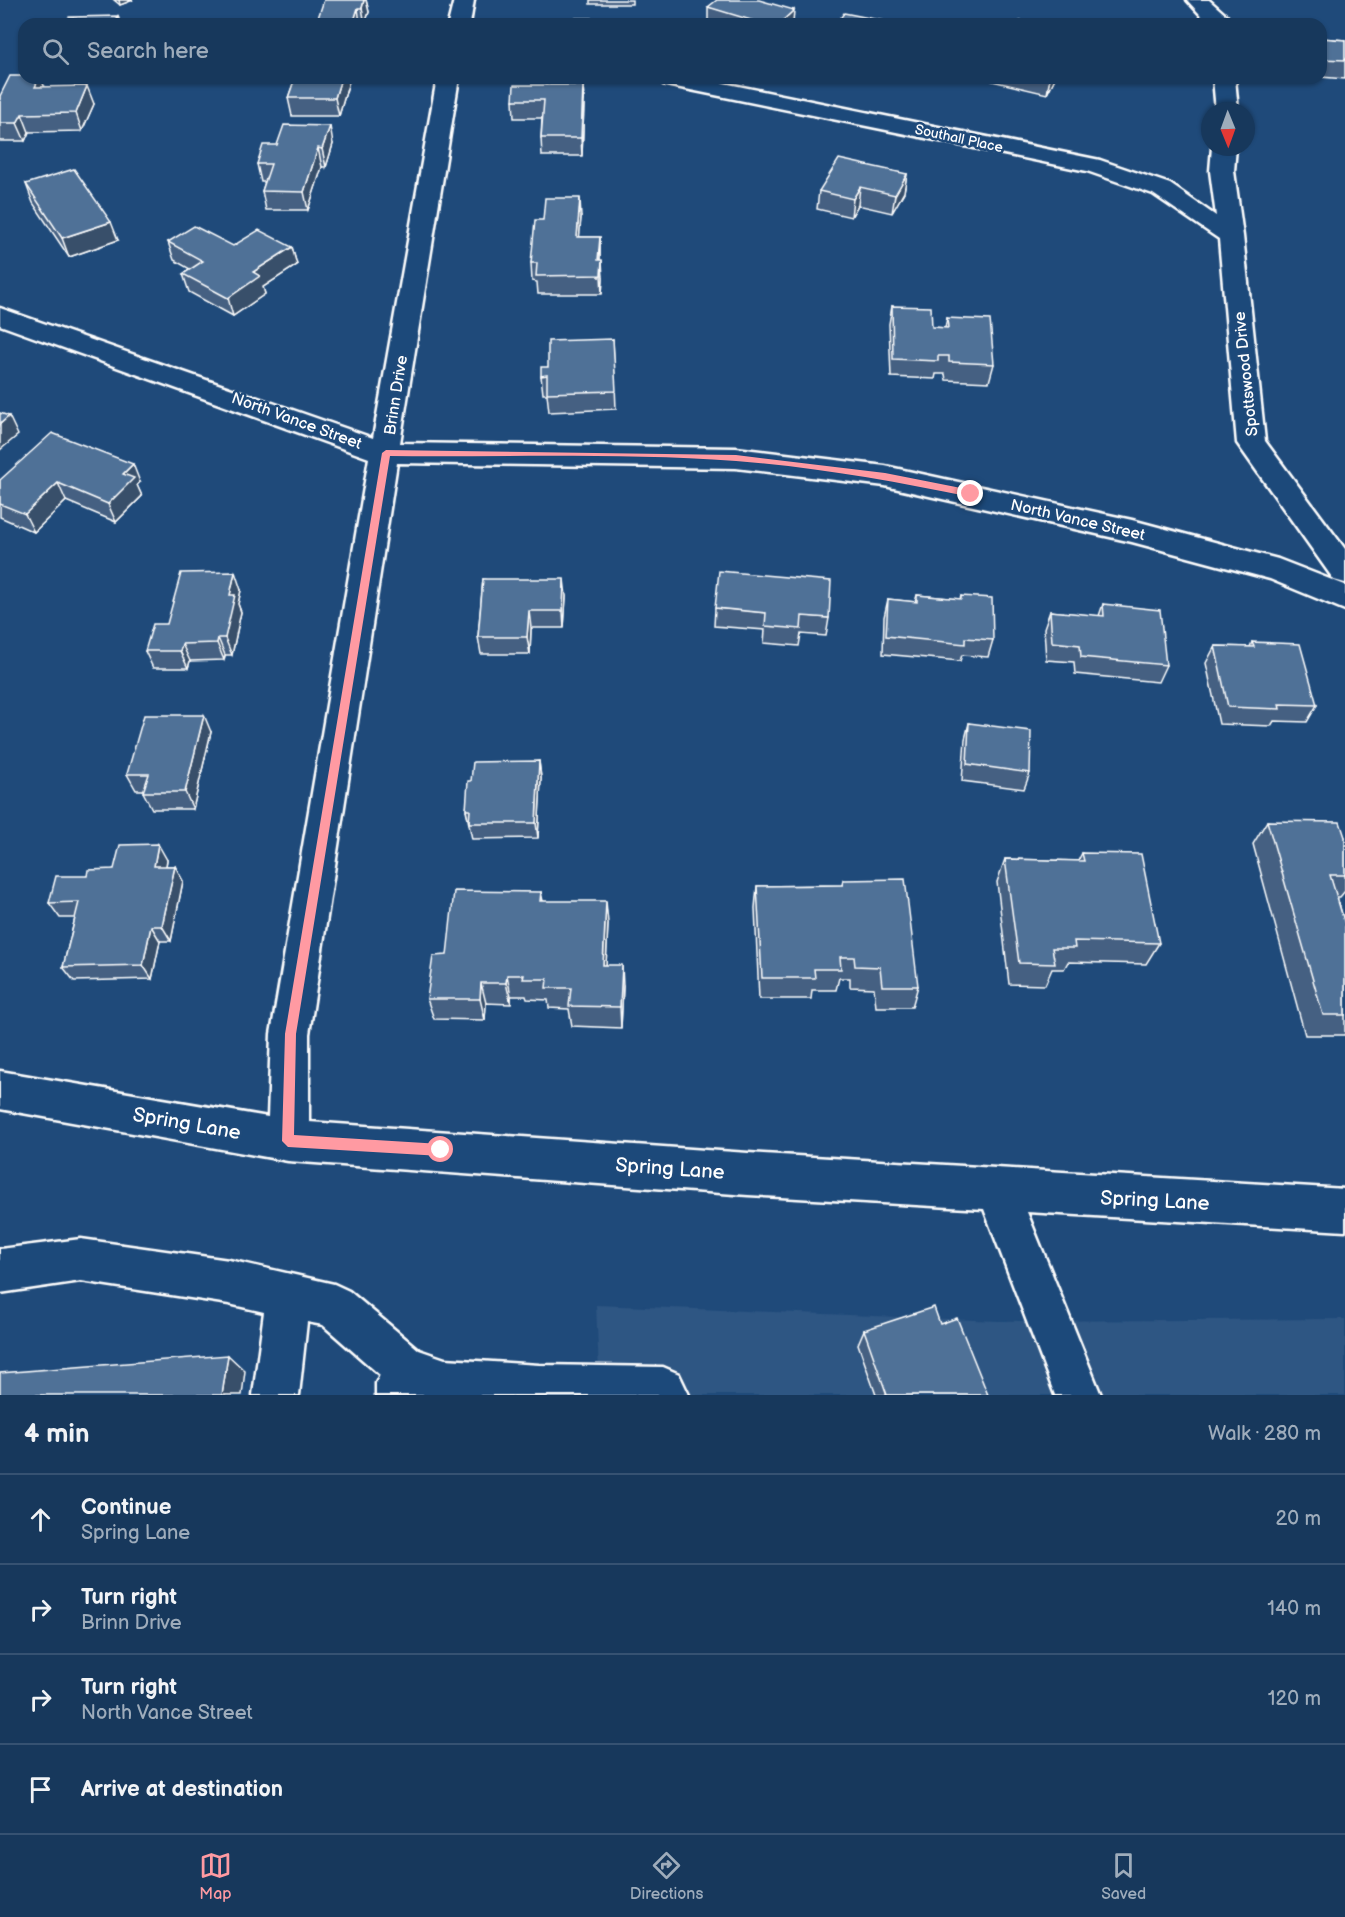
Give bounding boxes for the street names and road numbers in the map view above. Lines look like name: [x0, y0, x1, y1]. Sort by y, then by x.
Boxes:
street label: Southall Place: [913, 121, 1004, 156]
street label: Spottswood Drive: [1230, 310, 1262, 437]
street label: Brinn Drive: [381, 354, 412, 436]
street label: North Vance Street: [229, 389, 364, 454]
street label: North Vance Street: [1009, 496, 1147, 545]
street label: Spring Lane: [131, 1103, 243, 1145]
street label: Spring Lane: [615, 1153, 725, 1185]
street label: Spring Lane: [1100, 1186, 1210, 1216]

